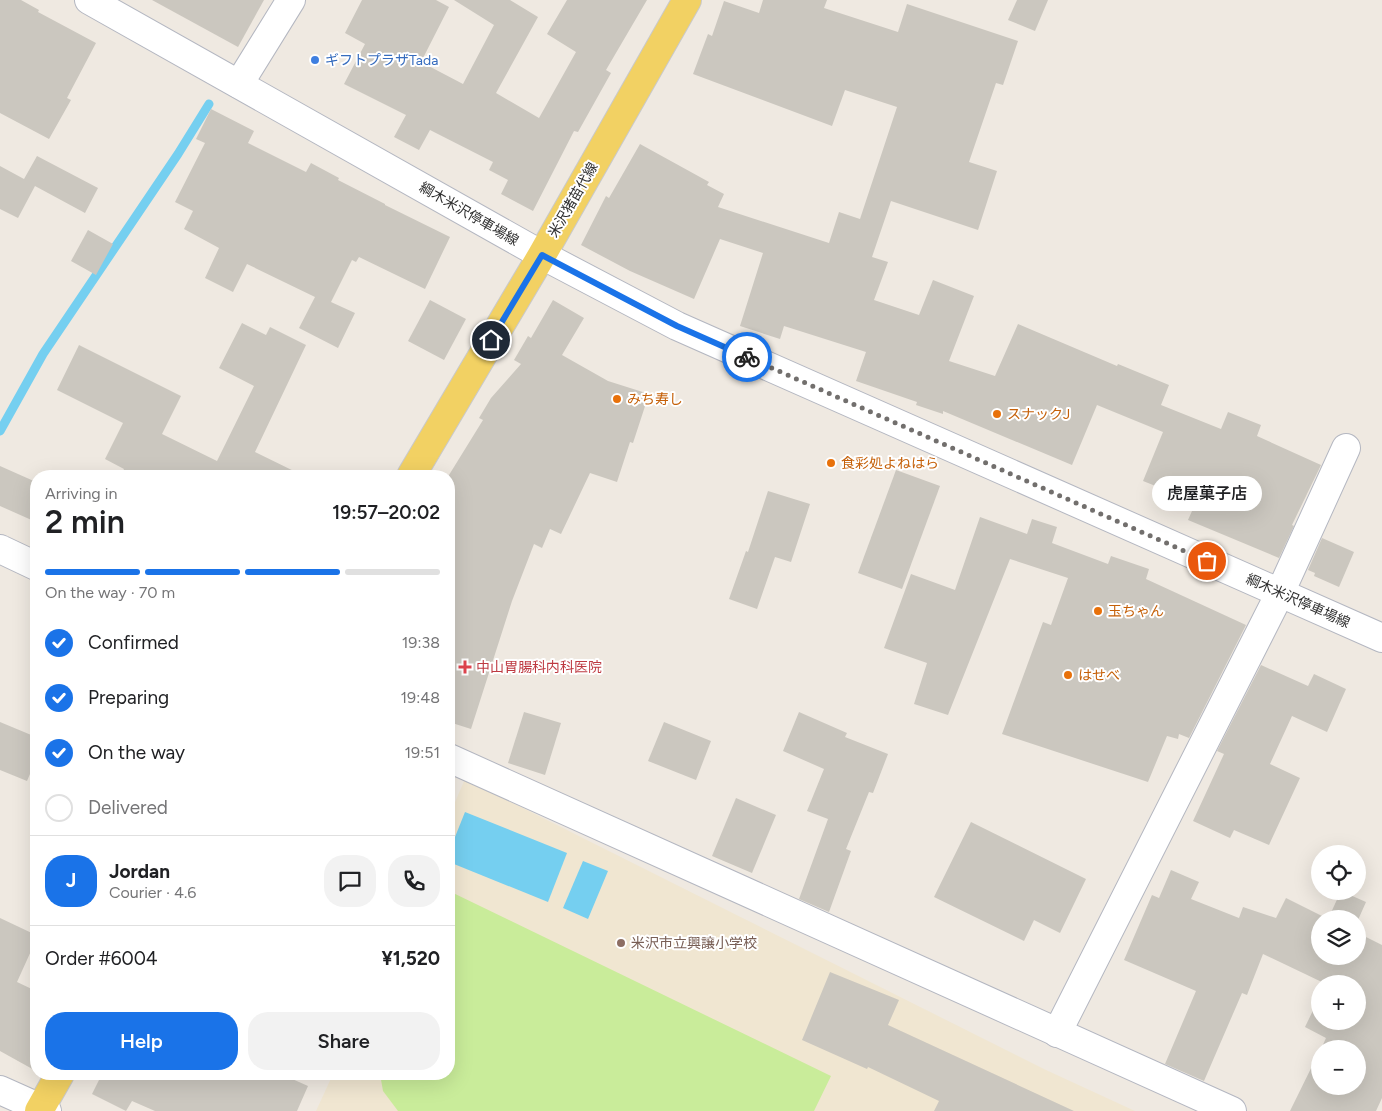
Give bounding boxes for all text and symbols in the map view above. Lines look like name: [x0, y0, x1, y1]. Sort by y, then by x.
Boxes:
place label: ギフトプラザTada: [325, 52, 438, 69]
marker: ギフトプラザTada: [309, 54, 321, 66]
street label: 米沢猪苗代線: [545, 159, 601, 241]
street label: 綱木米沢停車場線: [416, 179, 522, 249]
pin: [470, 319, 512, 361]
icon: home: [477, 326, 505, 354]
courier: [722, 332, 772, 382]
icon: bike: [733, 343, 761, 371]
place label: みち寿し: [627, 391, 683, 408]
marker: みち寿し: [611, 393, 623, 405]
place label: スナックJ: [1007, 406, 1070, 423]
marker: スナックJ: [991, 408, 1003, 420]
place label: 食彩処よねはら: [841, 455, 939, 472]
marker: 食彩処よねはら: [825, 457, 837, 469]
callout: 虎屋菓子店: [1152, 476, 1262, 511]
text: Arriving in: [45, 484, 117, 503]
text: 虎屋菓子店: [1167, 484, 1247, 503]
text: 19:57–20:02: [332, 501, 440, 524]
text: 2 min: [45, 503, 125, 541]
pin: [1186, 540, 1228, 582]
icon: bag: [1193, 547, 1221, 575]
street label: 綱木米沢停車場線: [1243, 570, 1353, 632]
text: On the way · 70 m: [45, 583, 175, 602]
place label: 玉ちゃん: [1108, 603, 1164, 620]
marker: 玉ちゃん: [1092, 605, 1104, 617]
icon: check: [45, 629, 73, 657]
text: Confirmed: [88, 631, 179, 654]
text: 19:38: [402, 633, 440, 652]
place label: 中山胃腸科内科医院: [476, 659, 602, 676]
marker: 中山胃腸科内科医院: [458, 660, 472, 674]
place label: はせべ: [1078, 667, 1120, 684]
marker: はせべ: [1062, 669, 1074, 681]
icon: check: [45, 684, 73, 712]
text: Preparing: [88, 686, 169, 709]
text: 19:48: [401, 688, 440, 707]
icon: check: [45, 739, 73, 767]
text: On the way: [88, 741, 185, 764]
text: 19:51: [404, 743, 440, 762]
text: Delivered: [88, 796, 168, 819]
map controls: [1311, 845, 1366, 1095]
button: locate: [1311, 845, 1366, 900]
button: chat: [324, 855, 376, 907]
button: phone: [388, 855, 440, 907]
text: Jordan: [109, 860, 170, 883]
text: J: [66, 869, 76, 892]
text: Courier · 4.6: [109, 883, 196, 902]
button: layers: [1311, 910, 1366, 965]
place label: 米沢市立興譲小学校: [631, 935, 757, 952]
marker: 米沢市立興譲小学校: [615, 937, 627, 949]
text: Order #6004: [45, 947, 158, 970]
text: ¥1,520: [381, 947, 440, 970]
button: +: [1311, 975, 1366, 1030]
button: Help: [45, 1012, 238, 1070]
button: Share: [248, 1012, 440, 1070]
button: −: [1311, 1040, 1366, 1095]

